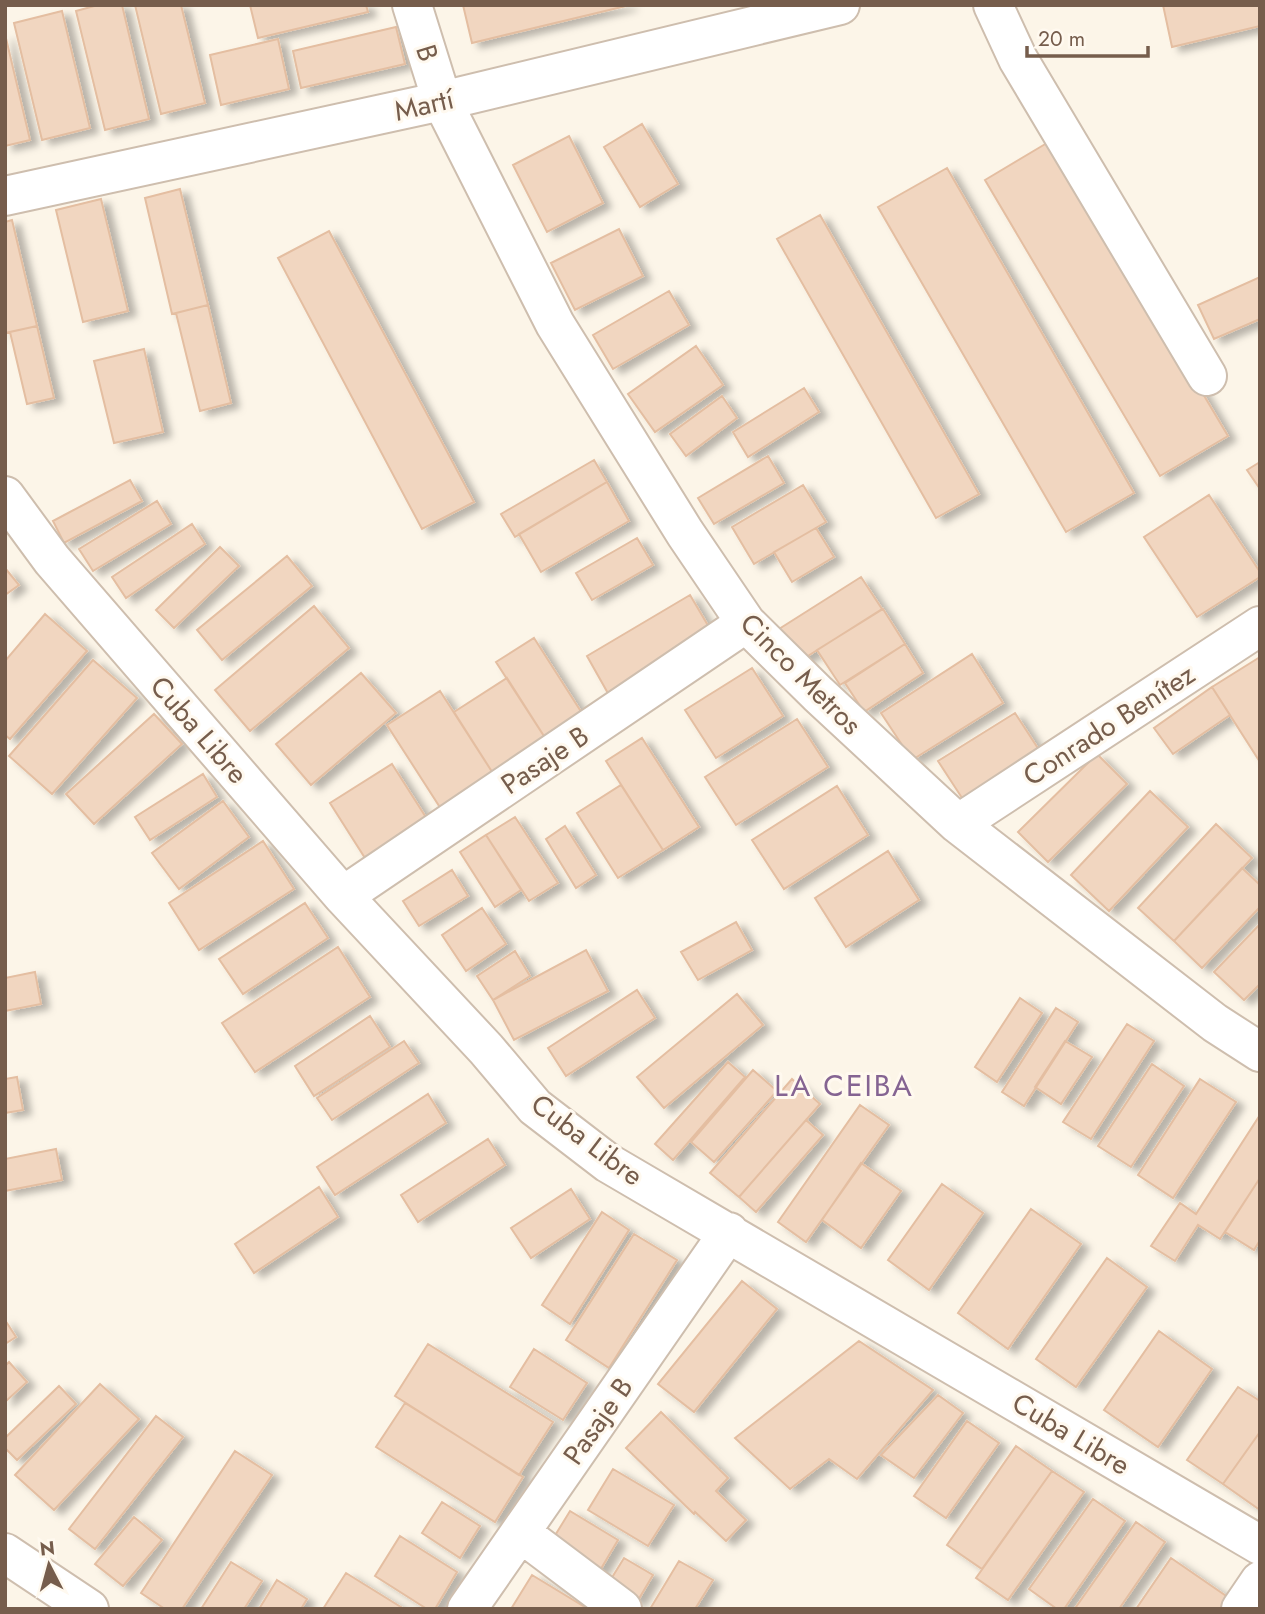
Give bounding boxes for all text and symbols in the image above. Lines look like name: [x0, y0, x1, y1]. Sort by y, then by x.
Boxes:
scale bar: [1027, 14, 1148, 58]
text: 20 m: [1038, 24, 1085, 54]
street label: B: [405, 40, 449, 66]
street label: Martí: [390, 78, 459, 132]
street label: Cinco Metros: [731, 604, 871, 744]
street label: Conrado Benítez: [1015, 654, 1203, 796]
street label: Cuba Libre: [141, 667, 257, 793]
street label: Pasaje B: [493, 716, 597, 804]
district label: LA CEIBA: [774, 1064, 914, 1107]
street label: Cuba Libre: [522, 1084, 652, 1196]
street label: Pasaje B: [553, 1369, 643, 1473]
street label: Cuba Libre: [1004, 1383, 1138, 1485]
north arrow: [14, 1530, 84, 1600]
text: N: [38, 1534, 56, 1563]

